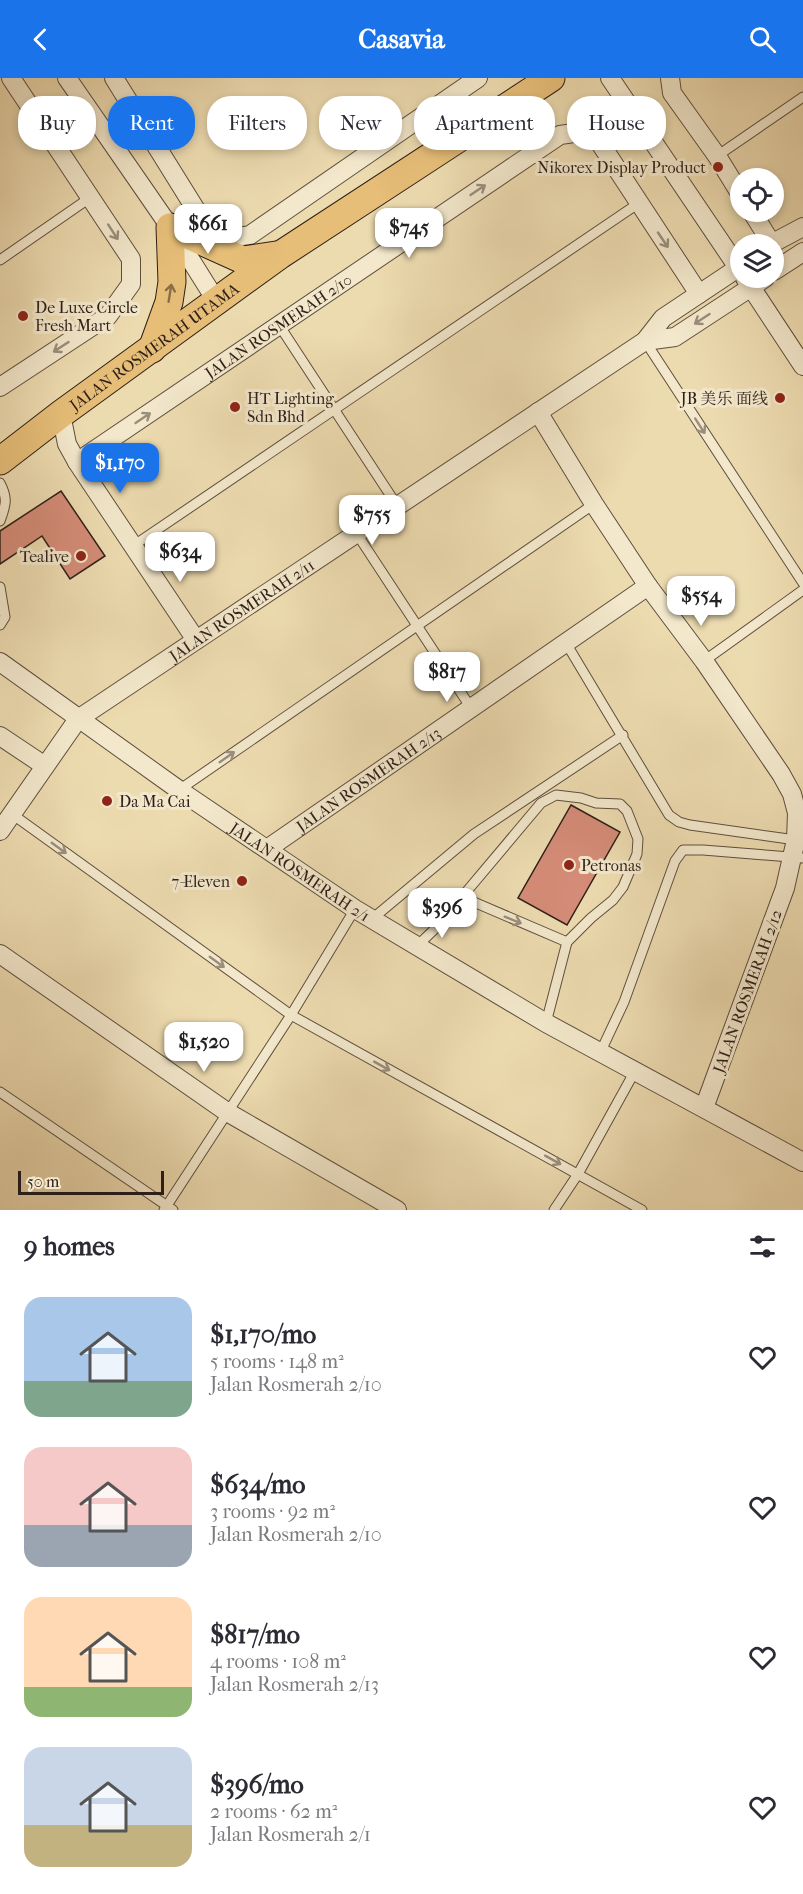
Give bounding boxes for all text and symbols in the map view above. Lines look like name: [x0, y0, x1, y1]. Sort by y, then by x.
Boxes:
icon: back: [24, 23, 57, 56]
text: Casavia: [358, 23, 445, 55]
icon: search: [746, 23, 779, 56]
chip: Buy: [18, 96, 96, 150]
chip: Rent: [108, 96, 195, 150]
chip: Filters: [207, 96, 307, 150]
chip: New: [319, 96, 402, 150]
chip: Apartment: [414, 96, 555, 150]
chip: House: [567, 96, 666, 150]
place label: Nikorex Display Product: [537, 158, 706, 177]
marker: Nikorex Display Product: [711, 160, 725, 174]
map controls: [730, 168, 784, 288]
button: locate: [730, 168, 784, 222]
one-way arrow: [469, 184, 486, 196]
pin: $661: [172, 204, 244, 255]
pin: $745: [373, 208, 445, 259]
text: $661: [188, 212, 228, 235]
text: $745: [389, 216, 429, 239]
one-way arrow: [107, 223, 119, 239]
one-way arrow: [657, 231, 669, 247]
button: layers: [730, 234, 784, 288]
street label: JALAN ROSMERAH 2/10: [200, 270, 356, 384]
street label: JALAN ROSMERAH UTAMA: [64, 279, 243, 416]
one-way arrow: [165, 284, 176, 304]
place label: De Luxe Circle Fresh Mart: [35, 298, 138, 335]
marker: De Luxe Circle Fresh Mart: [16, 309, 30, 323]
one-way arrow: [694, 313, 711, 325]
one-way arrow: [53, 341, 70, 353]
place label: HT Lighting Sdn Bhd: [247, 389, 334, 426]
place label: JB 美乐 面线: [679, 389, 768, 408]
marker: JB 美乐 面线: [773, 391, 787, 405]
marker: HT Lighting Sdn Bhd: [228, 400, 242, 414]
one-way arrow: [134, 412, 150, 424]
one-way arrow: [694, 417, 706, 433]
pin: $1,170: [71, 443, 169, 494]
text: $1,170: [95, 451, 145, 474]
pin: $755: [336, 495, 408, 546]
text: $755: [353, 503, 391, 526]
pin: $634: [144, 532, 216, 583]
text: $634: [159, 540, 201, 563]
place label: Tealive: [20, 547, 69, 566]
marker: Tealive: [74, 549, 88, 563]
street label: JALAN ROSMERAH 2/11: [164, 555, 318, 667]
pin: $554: [665, 576, 737, 627]
text: $554: [681, 584, 721, 607]
pin: $817: [411, 652, 483, 703]
text: $817: [428, 660, 466, 683]
street label: JALAN ROSMERAH 2/13: [291, 723, 444, 837]
one-way arrow: [219, 750, 236, 763]
place label: Da Ma Cai: [119, 792, 191, 811]
marker: Da Ma Cai: [100, 794, 114, 808]
street label: JALAN ROSMERAH 2/1: [225, 817, 373, 926]
one-way arrow: [51, 842, 67, 854]
place label: Petronas: [581, 856, 641, 875]
marker: Petronas: [562, 858, 576, 872]
place label: 7-Eleven: [171, 872, 231, 891]
marker: 7-Eleven: [235, 874, 249, 888]
pin: $396: [406, 888, 478, 939]
text: $396: [422, 896, 462, 919]
street label: JALAN ROSMERAH 2/12: [708, 907, 786, 1077]
one-way arrow: [503, 915, 521, 926]
one-way arrow: [209, 956, 225, 969]
pin: $1,520: [155, 1022, 253, 1073]
text: $1,520: [178, 1030, 230, 1053]
one-way arrow: [373, 1060, 390, 1072]
one-way arrow: [544, 1154, 561, 1166]
scale bar: [18, 1168, 164, 1196]
text: 50 m: [27, 1172, 59, 1191]
icon: filters: [746, 1230, 779, 1263]
text: 9 homes: [24, 1231, 115, 1262]
text: $1,170/mo: [210, 1319, 316, 1350]
icon: home: [72, 1321, 144, 1393]
icon: heart: [746, 1341, 779, 1374]
text: 5 rooms · 148 m²: [210, 1350, 344, 1373]
text: Jalan Rosmerah 2/10: [210, 1373, 382, 1396]
text: $634/mo: [210, 1469, 305, 1500]
icon: home: [72, 1471, 144, 1543]
icon: heart: [746, 1491, 779, 1524]
text: 3 rooms · 92 m²: [210, 1500, 335, 1523]
text: Jalan Rosmerah 2/10: [210, 1523, 382, 1546]
text: $817/mo: [210, 1619, 300, 1650]
icon: home: [72, 1621, 144, 1693]
icon: heart: [746, 1641, 779, 1674]
text: 4 rooms · 108 m²: [210, 1650, 346, 1673]
text: Jalan Rosmerah 2/13: [210, 1673, 379, 1696]
text: $396/mo: [210, 1769, 304, 1800]
icon: home: [72, 1771, 144, 1843]
icon: heart: [746, 1791, 779, 1824]
text: 2 rooms · 62 m²: [210, 1800, 337, 1823]
text: Jalan Rosmerah 2/1: [210, 1823, 371, 1846]

